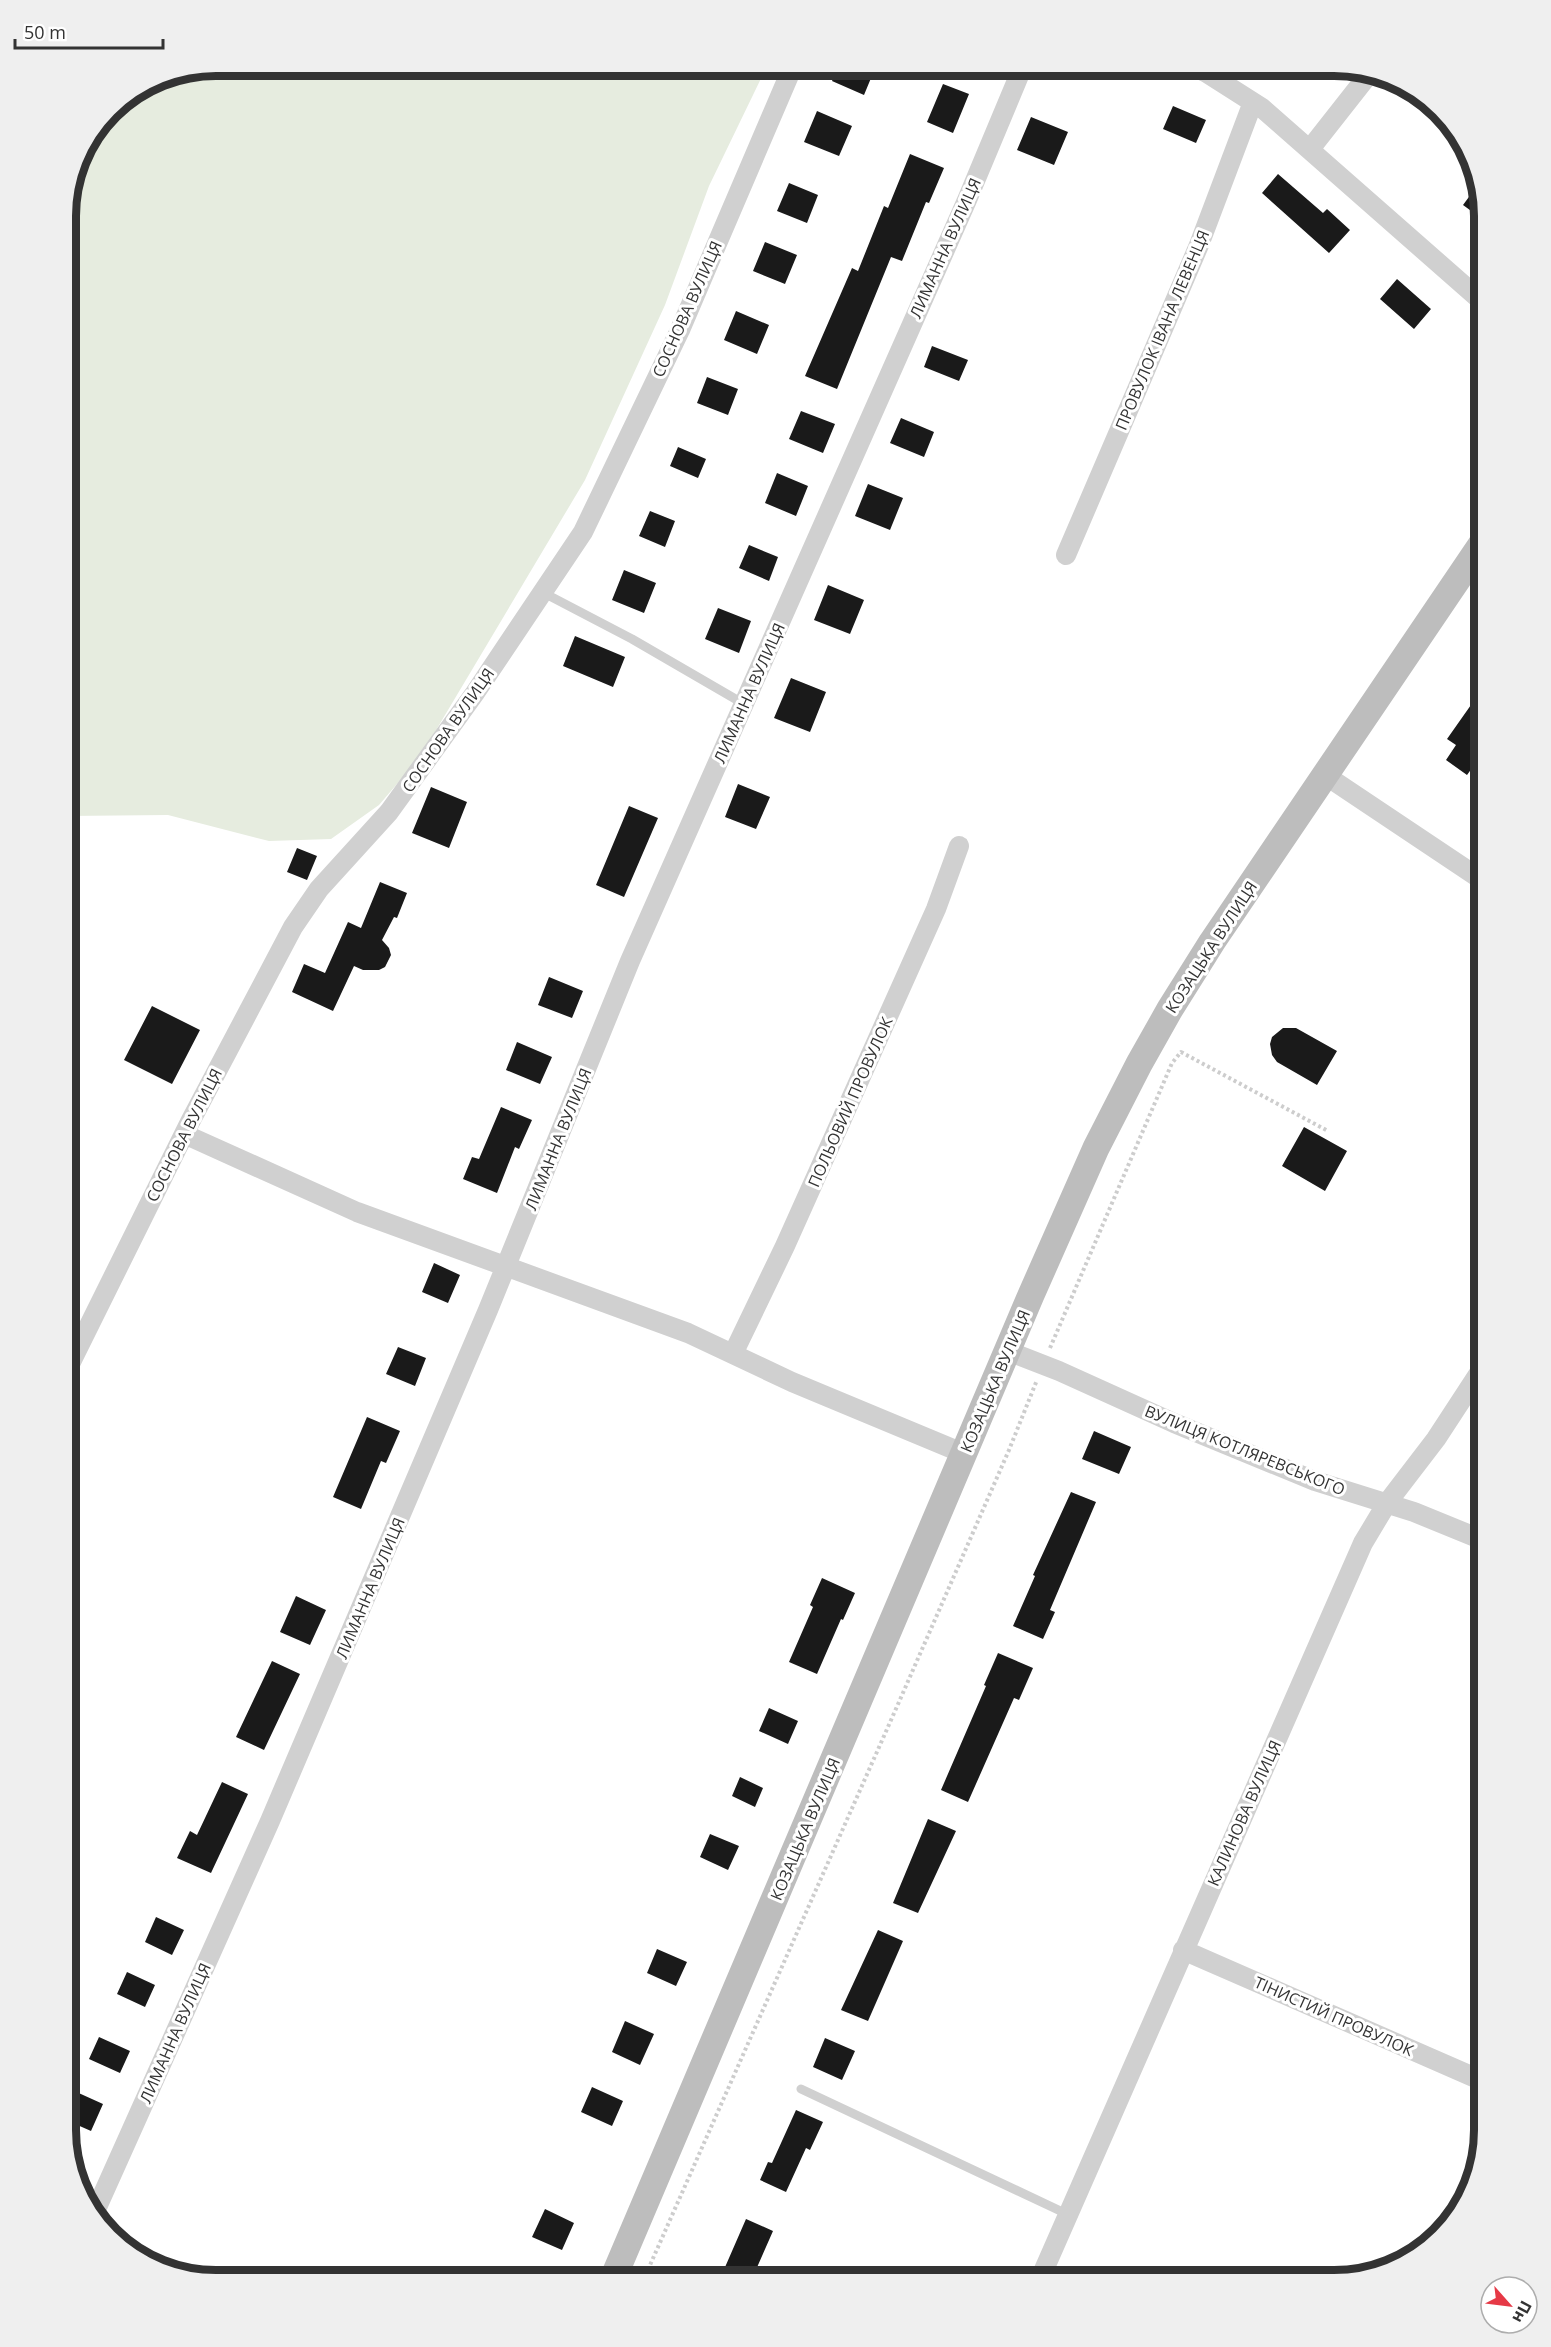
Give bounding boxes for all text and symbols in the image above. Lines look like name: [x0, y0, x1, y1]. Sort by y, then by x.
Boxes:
scale bar: [15, 12, 164, 50]
text: 50 m: [24, 20, 66, 44]
street label: ЛИМАННА ВУЛИЦЯ: [904, 174, 986, 322]
street label: ПРОВУЛОК ІВАНА ЛЕВЕНЦЯ: [1110, 226, 1214, 434]
street label: СОСНОВА ВУЛИЦЯ: [647, 237, 727, 381]
street label: ЛИМАННА ВУЛИЦЯ: [708, 619, 790, 767]
street label: СОСНОВА ВУЛИЦЯ: [397, 663, 499, 797]
street label: КОЗАЦЬКА ВУЛИЦЯ: [1160, 877, 1262, 1017]
street label: ПОЛЬОВИЙ ПРОВУЛОК: [803, 1013, 898, 1191]
street label: СОСНОВА ВУЛИЦЯ: [141, 1065, 227, 1205]
street label: ЛИМАННА ВУЛИЦЯ: [519, 1065, 597, 1213]
street label: КОЗАЦЬКА ВУЛИЦЯ: [955, 1306, 1035, 1456]
street label: ВУЛИЦЯ КОТЛЯРЕВСЬКОГО: [1142, 1400, 1348, 1500]
street label: ЛИМАННА ВУЛИЦЯ: [330, 1514, 410, 1662]
street label: КАЛИНОВА ВУЛИЦЯ: [1202, 1737, 1286, 1889]
street label: КОЗАЦЬКА ВУЛИЦЯ: [765, 1754, 845, 1904]
street label: ЛИМАННА ВУЛИЦЯ: [134, 1959, 216, 2107]
street label: ТІНИСТИЙ ПРОВУЛОК: [1251, 1971, 1417, 2061]
north arrow: [1479, 2275, 1539, 2335]
text: Пн: [1507, 2297, 1537, 2327]

